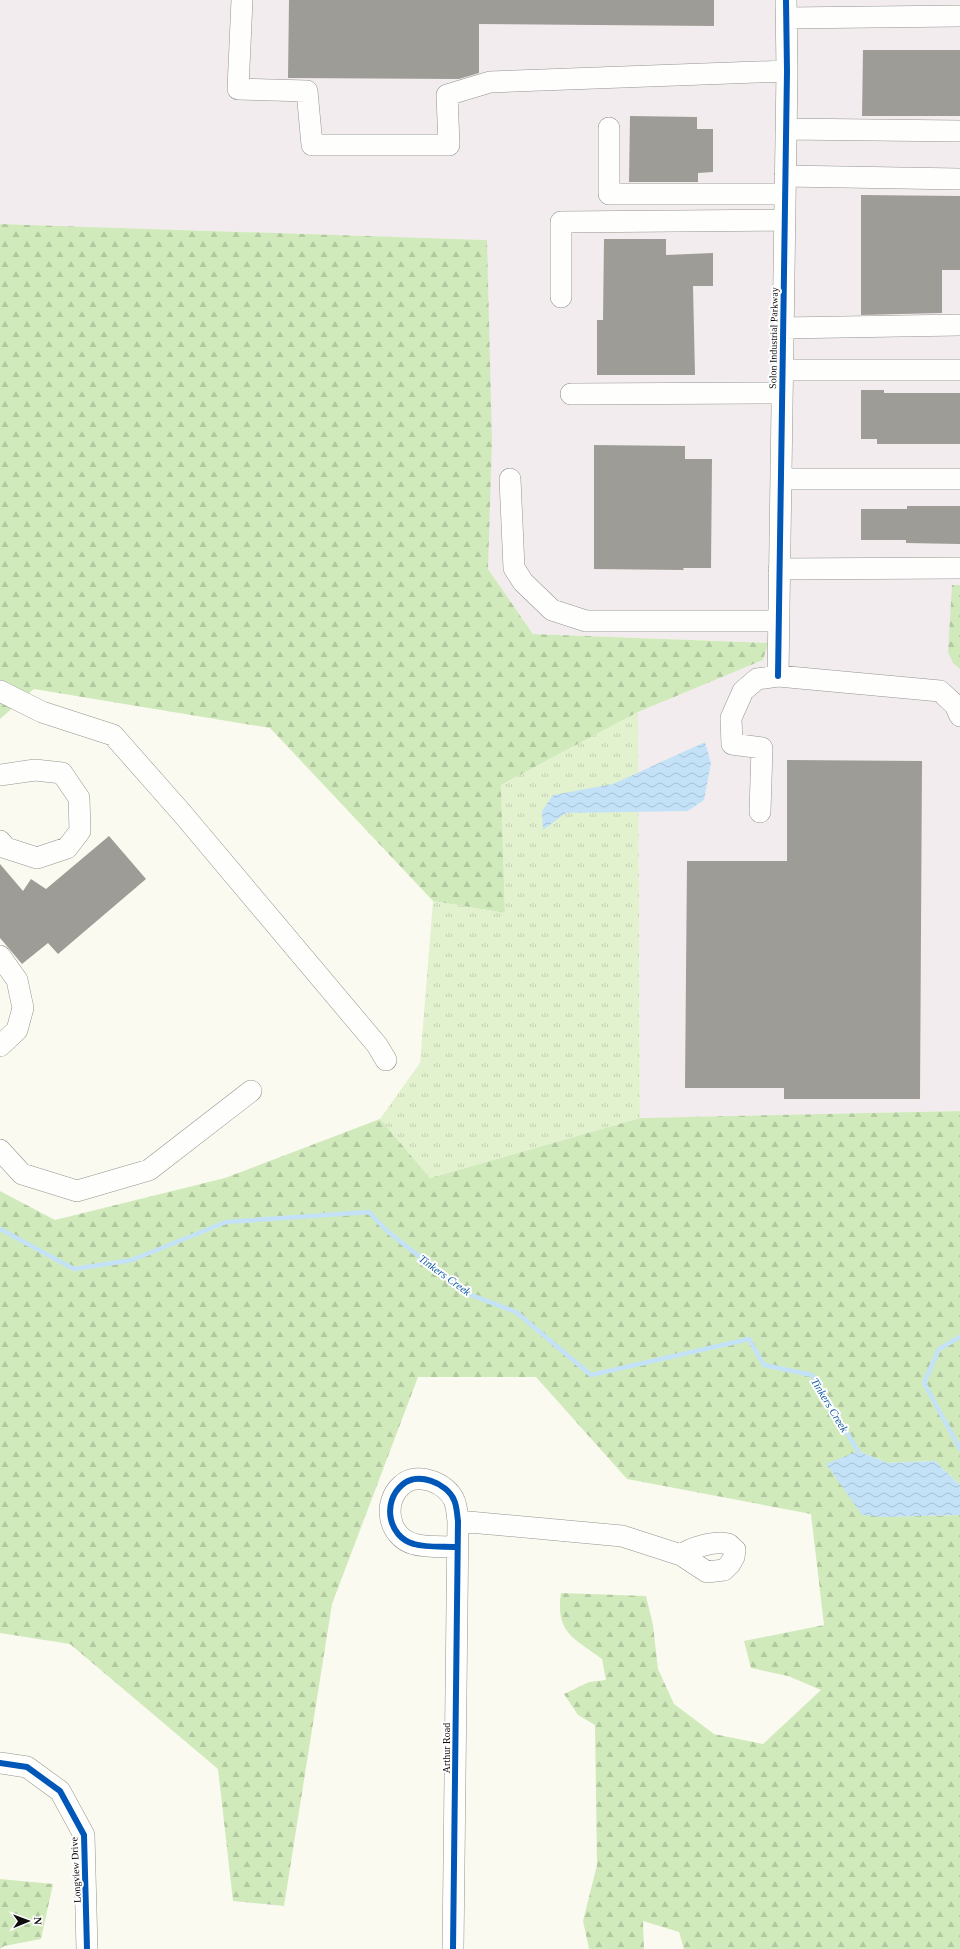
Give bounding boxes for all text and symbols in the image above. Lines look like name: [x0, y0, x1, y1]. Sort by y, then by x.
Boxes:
street label: Solon Industrial Parkway: [767, 287, 780, 389]
water label: Tinkers Creek: [417, 1252, 474, 1298]
water label: Tinkers Creek: [809, 1376, 851, 1435]
street label: Arthur Road: [441, 1723, 452, 1773]
street label: Longview Drive: [68, 1836, 83, 1903]
north arrow: [8, 1901, 48, 1941]
text: N: [32, 1917, 44, 1925]

